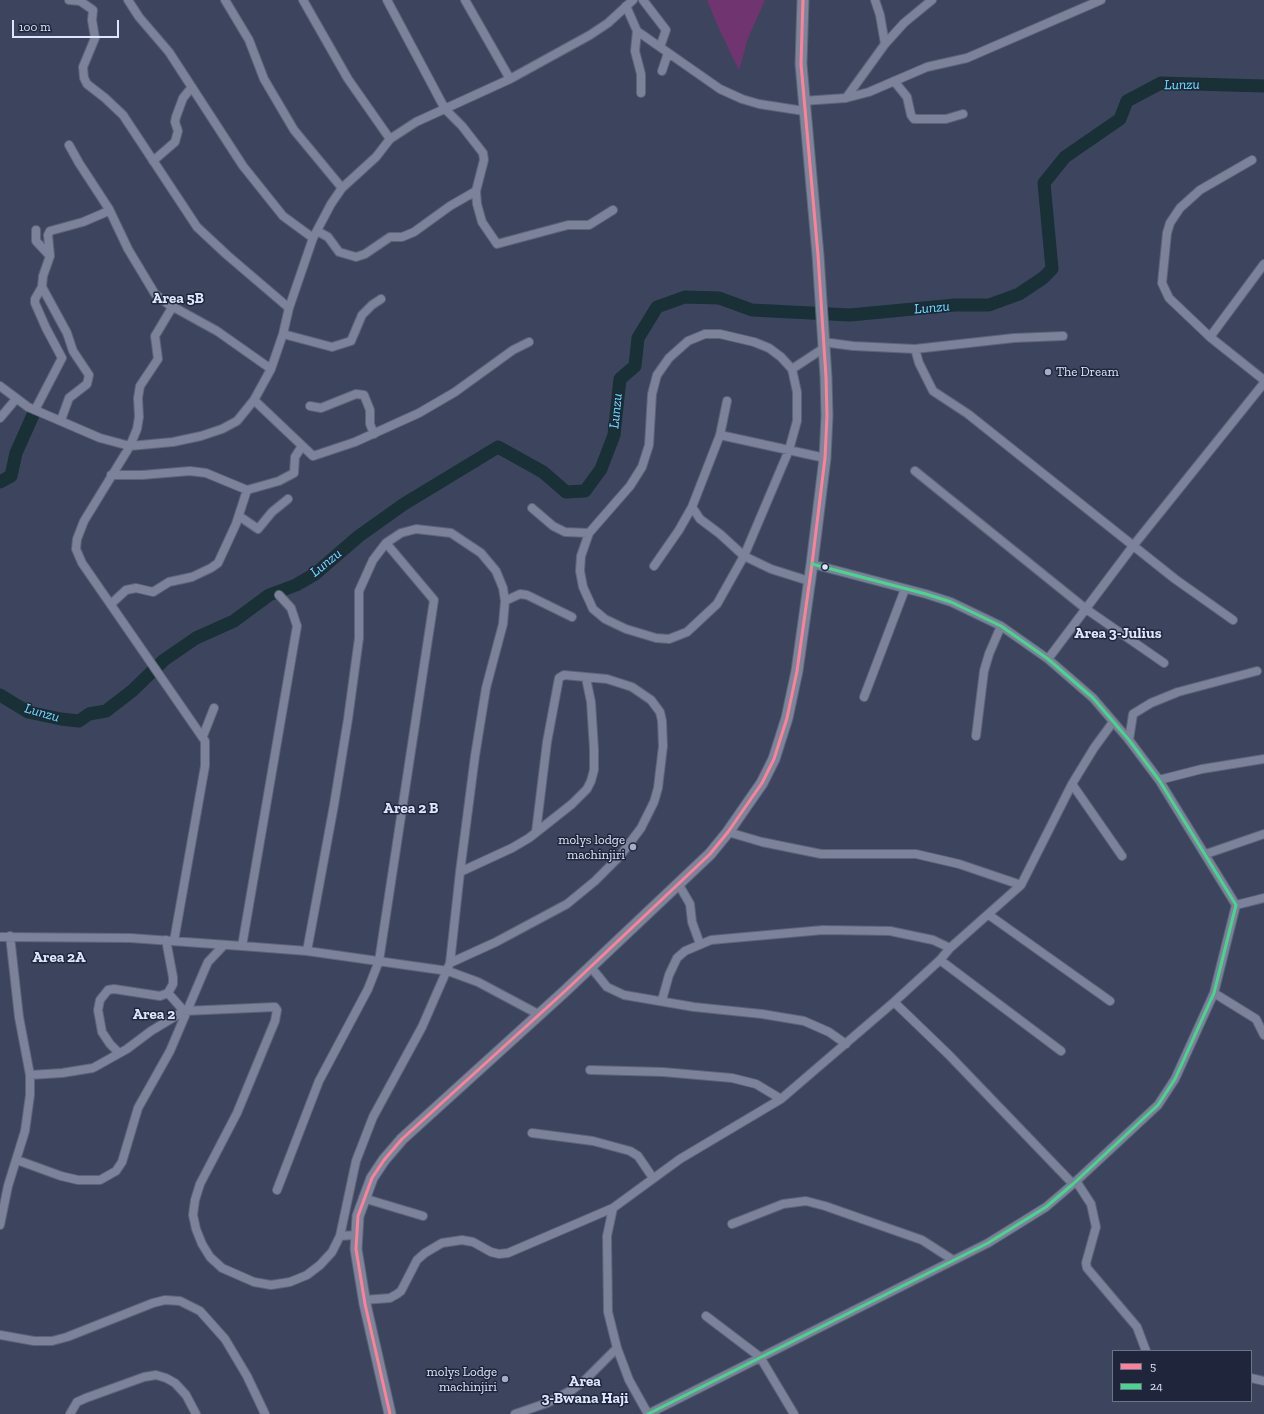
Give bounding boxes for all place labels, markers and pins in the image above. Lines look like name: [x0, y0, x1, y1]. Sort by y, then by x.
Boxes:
place label: The Dream: [1056, 364, 1119, 380]
marker: The Dream: [1043, 367, 1053, 377]
unlabelled marker: [820, 562, 830, 572]
place label: molys lodge machinjiri: [558, 832, 625, 863]
marker: molys lodge machinjiri: [628, 842, 638, 852]
place label: molys Lodge machinjiri: [427, 1364, 497, 1395]
marker: molys Lodge machinjiri: [500, 1374, 510, 1384]

